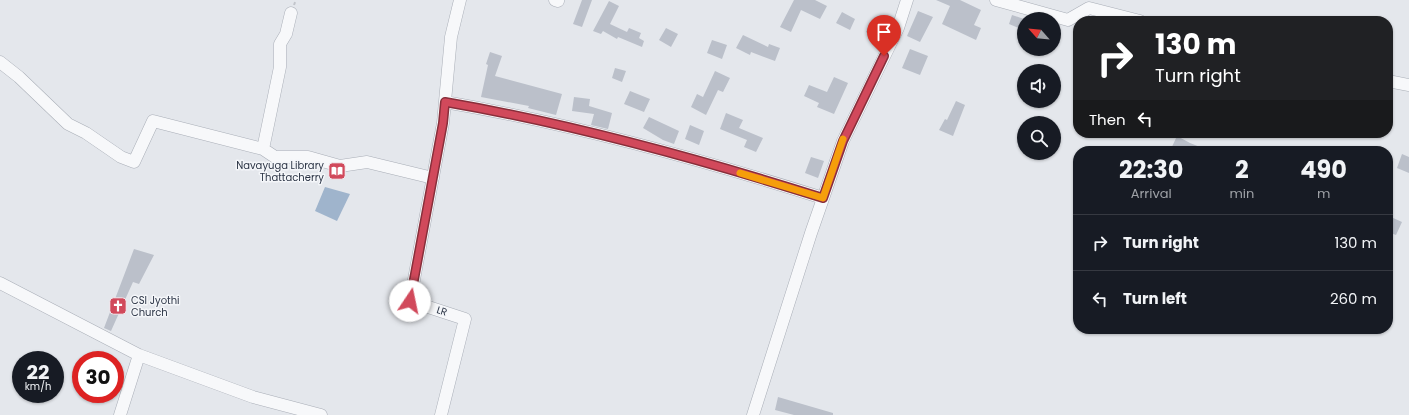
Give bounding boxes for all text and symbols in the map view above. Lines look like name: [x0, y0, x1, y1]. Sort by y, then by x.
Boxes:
north arrow: [1017, 12, 1061, 56]
map controls: [1017, 12, 1061, 160]
pin: [867, 15, 901, 56]
icon: arrive: [873, 21, 895, 43]
text: 130 m: [1155, 25, 1236, 64]
icon: right: [1089, 32, 1141, 84]
text: Turn right: [1155, 63, 1241, 88]
button: sound: [1017, 64, 1061, 108]
icon: left: [1134, 108, 1156, 130]
text: Then: [1089, 109, 1126, 130]
button: search: [1017, 116, 1061, 160]
text: 22:30: [1119, 153, 1183, 186]
text: 2: [1235, 153, 1249, 186]
text: 490: [1300, 153, 1347, 186]
place label: Navayuga Library Thattacherry: [236, 158, 324, 185]
library icon: Navayuga Library Thattacherry: [327, 161, 347, 181]
text: Arrival: [1131, 184, 1172, 203]
text: min: [1229, 184, 1254, 203]
text: m: [1317, 184, 1330, 203]
icon: right: [1089, 232, 1111, 254]
text: Turn right: [1123, 232, 1199, 253]
text: 130 m: [1334, 232, 1377, 253]
position arrow: [389, 280, 431, 322]
icon: left: [1089, 288, 1111, 310]
text: Turn left: [1123, 288, 1187, 309]
text: 260 m: [1330, 288, 1377, 309]
place label: CSI Jyothi Church: [131, 293, 180, 320]
church icon: CSI Jyothi Church: [108, 296, 128, 316]
street label: LR: [435, 302, 449, 320]
speed limit sign: 30: [72, 351, 124, 403]
text: 22: [27, 358, 49, 386]
text: km/h: [25, 379, 51, 394]

